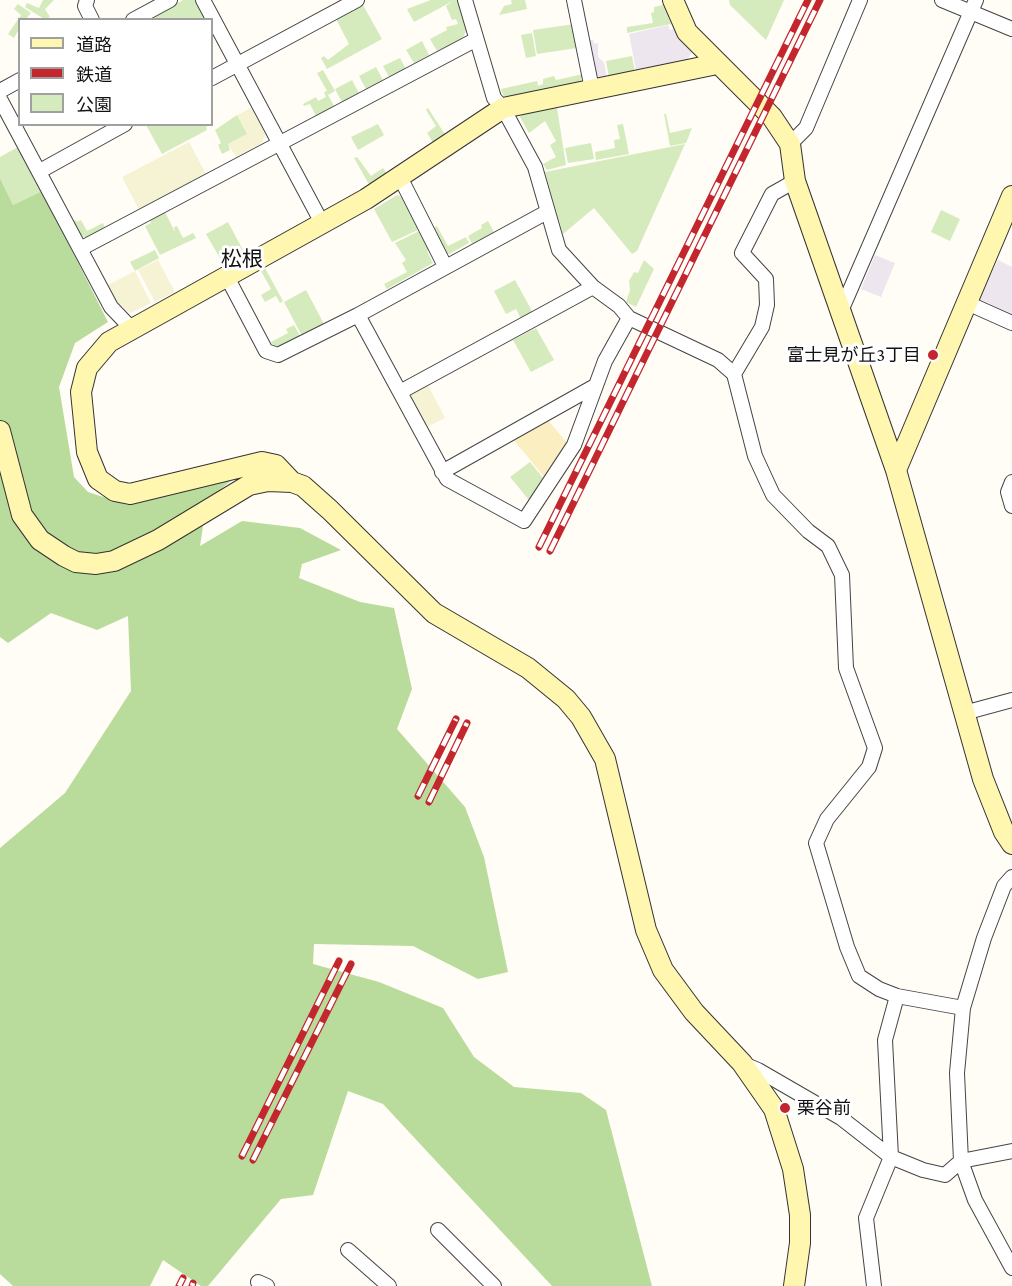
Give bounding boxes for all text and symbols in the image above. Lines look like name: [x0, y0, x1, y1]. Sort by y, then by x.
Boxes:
legend: [18, 18, 213, 126]
text: 道路: [76, 35, 112, 55]
text: 鉄道: [76, 65, 112, 85]
text: 公園: [76, 95, 112, 115]
district label: 松根: [221, 247, 263, 273]
place label: 富士見が丘3丁目: [786, 344, 921, 366]
marker: 富士見が丘3丁目: [926, 348, 940, 362]
place label: 栗谷前: [797, 1097, 851, 1119]
marker: 栗谷前: [778, 1101, 792, 1115]

